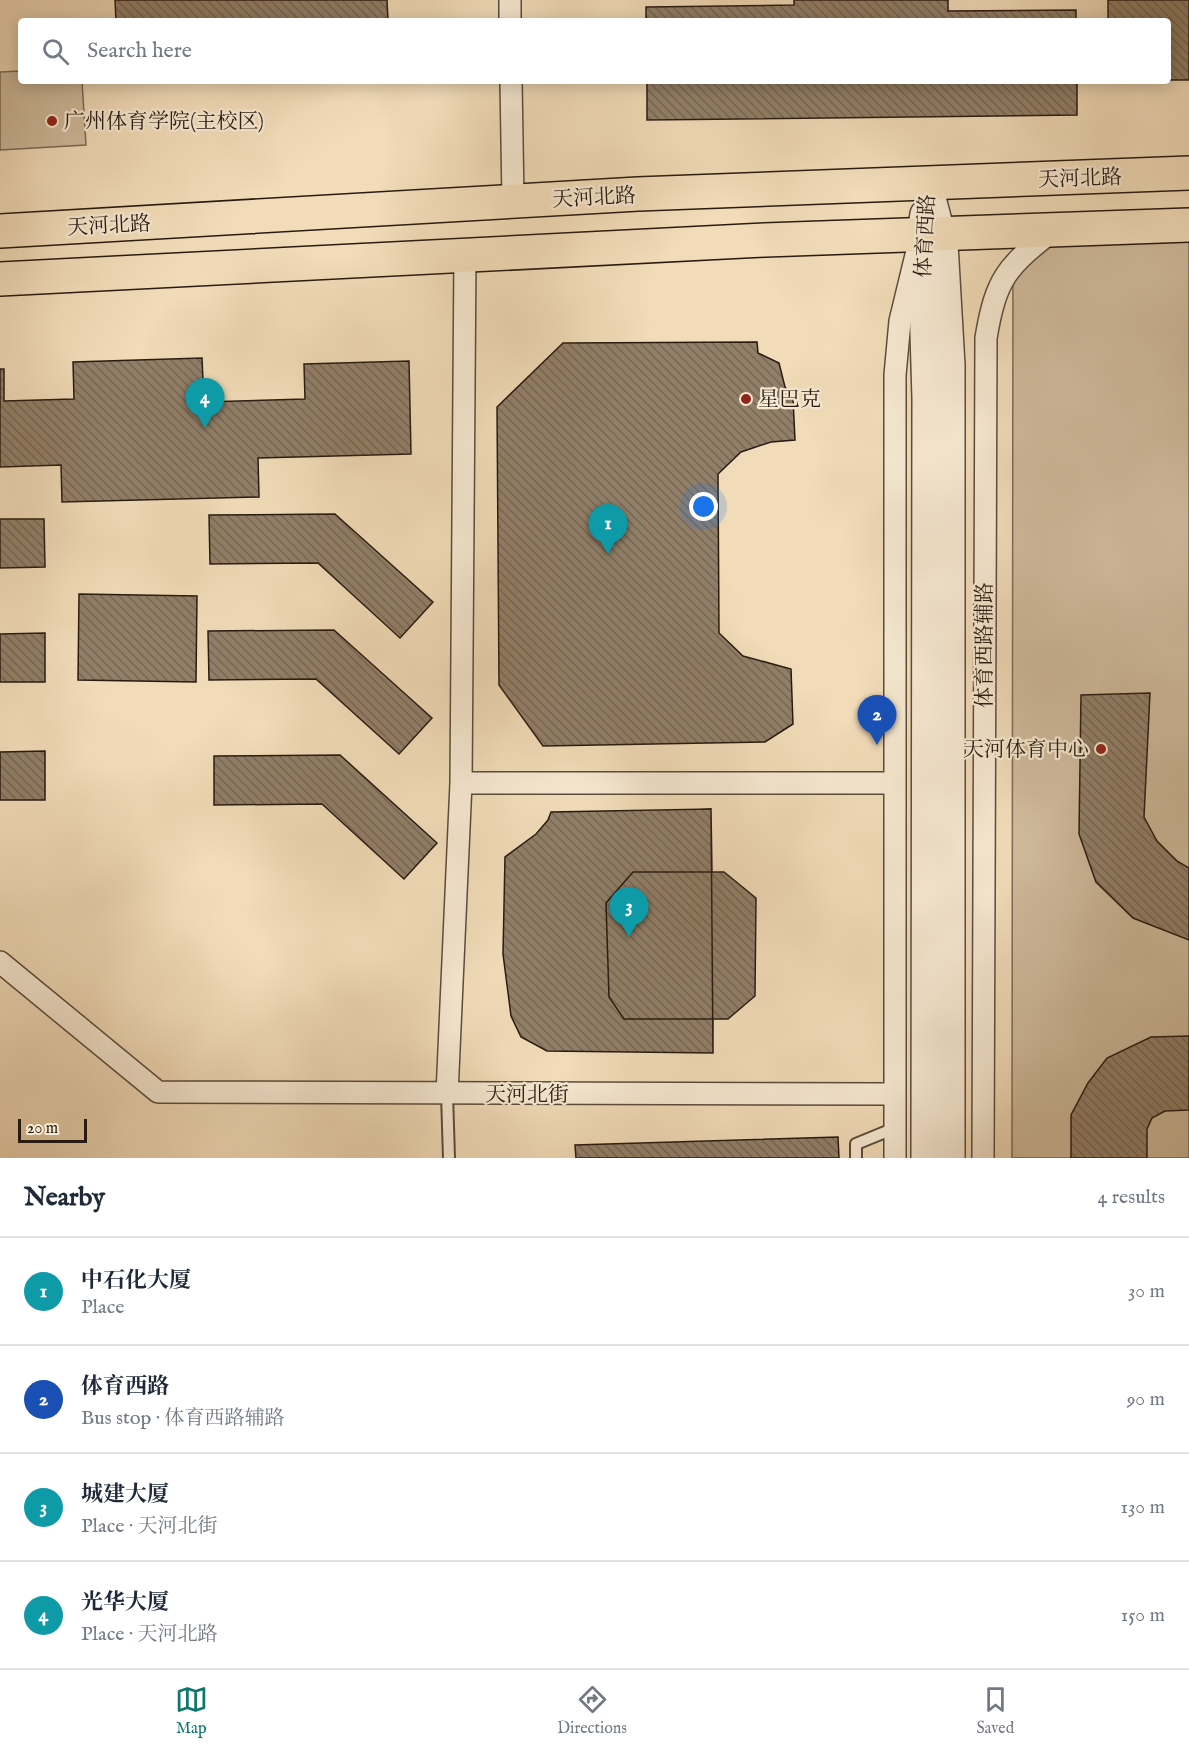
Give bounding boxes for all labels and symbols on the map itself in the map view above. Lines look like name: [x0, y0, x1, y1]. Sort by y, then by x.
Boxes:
place label: 广州体育学院(主校区): [64, 109, 264, 136]
marker: 广州体育学院(主校区): [45, 114, 59, 128]
street label: 天河北路: [1038, 165, 1122, 194]
street label: 天河北路: [551, 183, 637, 214]
street label: 体育西路: [911, 193, 942, 279]
street label: 天河北路: [66, 211, 152, 242]
pin: 4: [186, 378, 224, 428]
place label: 星巴克: [758, 387, 821, 414]
marker: 星巴克: [739, 392, 753, 406]
your location: [689, 492, 718, 521]
pin: 1: [588, 504, 628, 554]
street label: 体育西路辅路: [972, 582, 999, 708]
pin: 2: [858, 696, 896, 745]
place label: 天河体育中心: [963, 737, 1089, 764]
marker: 天河体育中心: [1094, 742, 1108, 756]
pin: 3: [610, 888, 648, 937]
street label: 天河北街: [485, 1082, 569, 1109]
scale bar: [18, 1116, 87, 1144]

